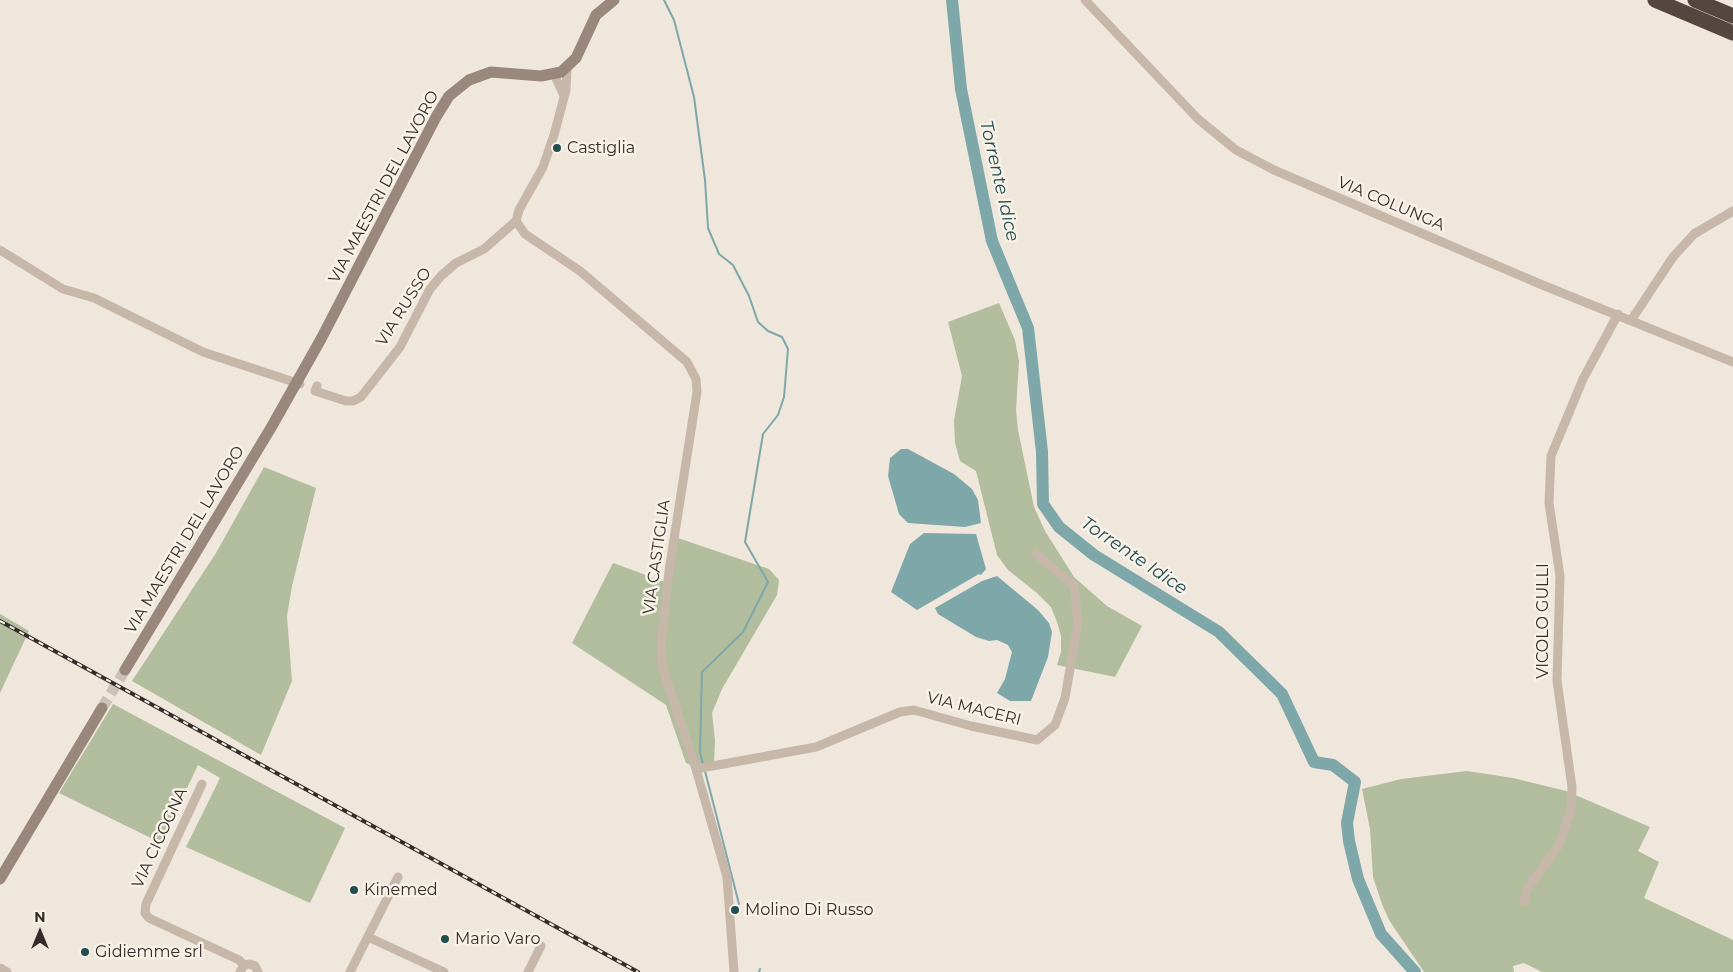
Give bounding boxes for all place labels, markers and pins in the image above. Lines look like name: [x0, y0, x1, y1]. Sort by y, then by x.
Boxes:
place label: Castiglia: [567, 138, 635, 158]
marker: Castiglia: [551, 142, 563, 154]
place label: Kinemed: [364, 880, 438, 900]
marker: Kinemed: [348, 884, 360, 896]
place label: Molino Di Russo: [745, 900, 874, 920]
marker: Molino Di Russo: [729, 904, 741, 916]
place label: Mario Varo: [455, 929, 541, 949]
marker: Mario Varo: [439, 933, 451, 945]
place label: Gidiemme srl: [95, 942, 203, 962]
marker: Gidiemme srl: [79, 946, 91, 958]

